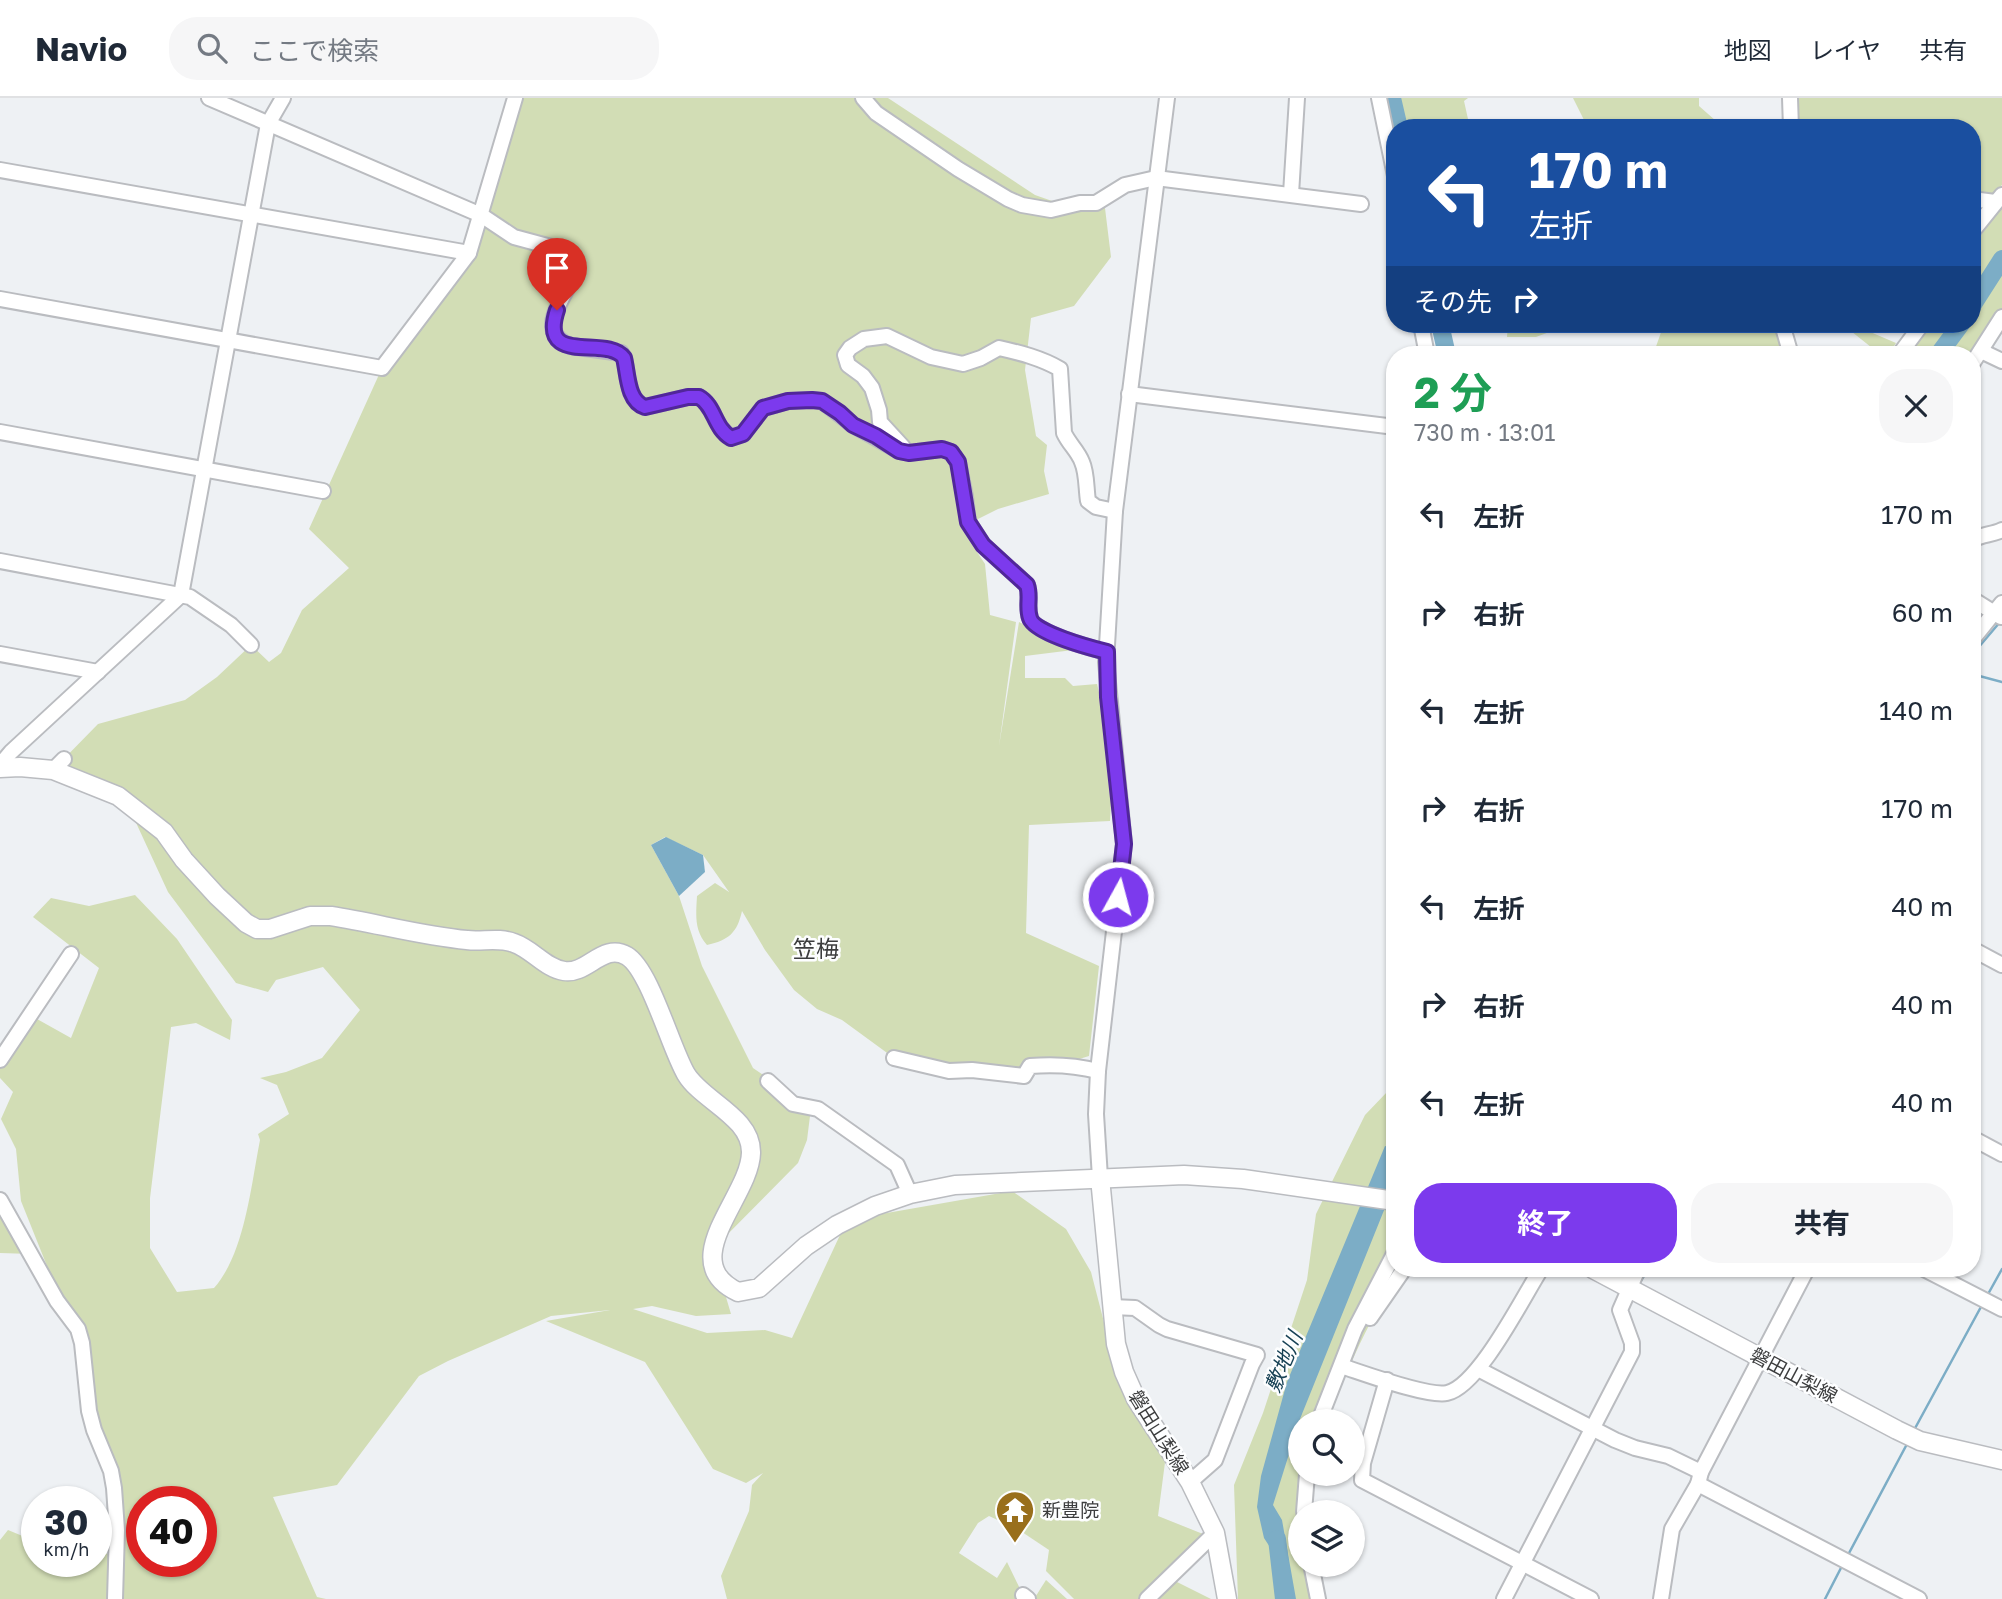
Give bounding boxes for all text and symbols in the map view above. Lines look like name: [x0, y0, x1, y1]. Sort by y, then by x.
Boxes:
search box: [169, 17, 659, 80]
text: Navio: [35, 29, 127, 68]
icon: search: [193, 29, 231, 67]
text: ここで検索: [249, 35, 379, 66]
text: 地図: [1724, 35, 1772, 64]
text: レイヤ: [1810, 35, 1881, 64]
text: 共有: [1919, 35, 1967, 64]
text: 170 m: [1529, 140, 1668, 199]
icon: left: [1414, 147, 1505, 238]
text: 左折: [1529, 206, 1593, 244]
pin: [527, 238, 587, 310]
icon: arrive: [538, 249, 576, 287]
icon: right: [1506, 280, 1544, 318]
text: その先: [1414, 286, 1492, 317]
text: 2 分: [1414, 367, 1492, 417]
button: close: [1879, 369, 1953, 443]
text: 730 m · 13:01: [1414, 418, 1555, 446]
icon: left: [1414, 495, 1452, 533]
text: 170 m: [1881, 499, 1953, 530]
text: 左折: [1473, 501, 1525, 532]
icon: right: [1414, 593, 1452, 631]
text: 60 m: [1892, 597, 1953, 628]
text: 右折: [1473, 599, 1525, 630]
icon: left: [1414, 691, 1452, 729]
text: 140 m: [1879, 695, 1953, 726]
text: 左折: [1473, 697, 1525, 728]
icon: right: [1414, 789, 1452, 827]
text: 170 m: [1881, 793, 1953, 824]
text: 右折: [1473, 795, 1525, 826]
position arrow: [1081, 860, 1155, 934]
icon: left: [1414, 887, 1452, 925]
text: 40 m: [1892, 891, 1953, 922]
text: 左折: [1473, 893, 1525, 924]
district label: 笠梅: [793, 934, 839, 962]
icon: right: [1414, 985, 1452, 1023]
text: 40 m: [1892, 989, 1953, 1020]
text: 右折: [1473, 991, 1525, 1022]
icon: left: [1414, 1083, 1452, 1121]
text: 40 m: [1892, 1087, 1953, 1118]
text: 左折: [1473, 1089, 1525, 1120]
button: 終了: [1414, 1183, 1677, 1263]
button: 共有: [1691, 1183, 1953, 1263]
water label: 敷地川: [1259, 1326, 1308, 1396]
street label: 磐田山梨線: [1747, 1342, 1842, 1407]
street label: 磐田山梨線: [1124, 1385, 1194, 1478]
map controls: [1288, 1409, 1365, 1577]
button: search: [1288, 1409, 1365, 1486]
speed limit sign: 40: [126, 1486, 217, 1577]
temple icon: 新豊院: [994, 1489, 1036, 1544]
place label: 新豊院: [1042, 1498, 1099, 1521]
button: layers: [1288, 1500, 1365, 1577]
text: 30: [44, 1501, 89, 1543]
text: km/h: [44, 1538, 89, 1560]

